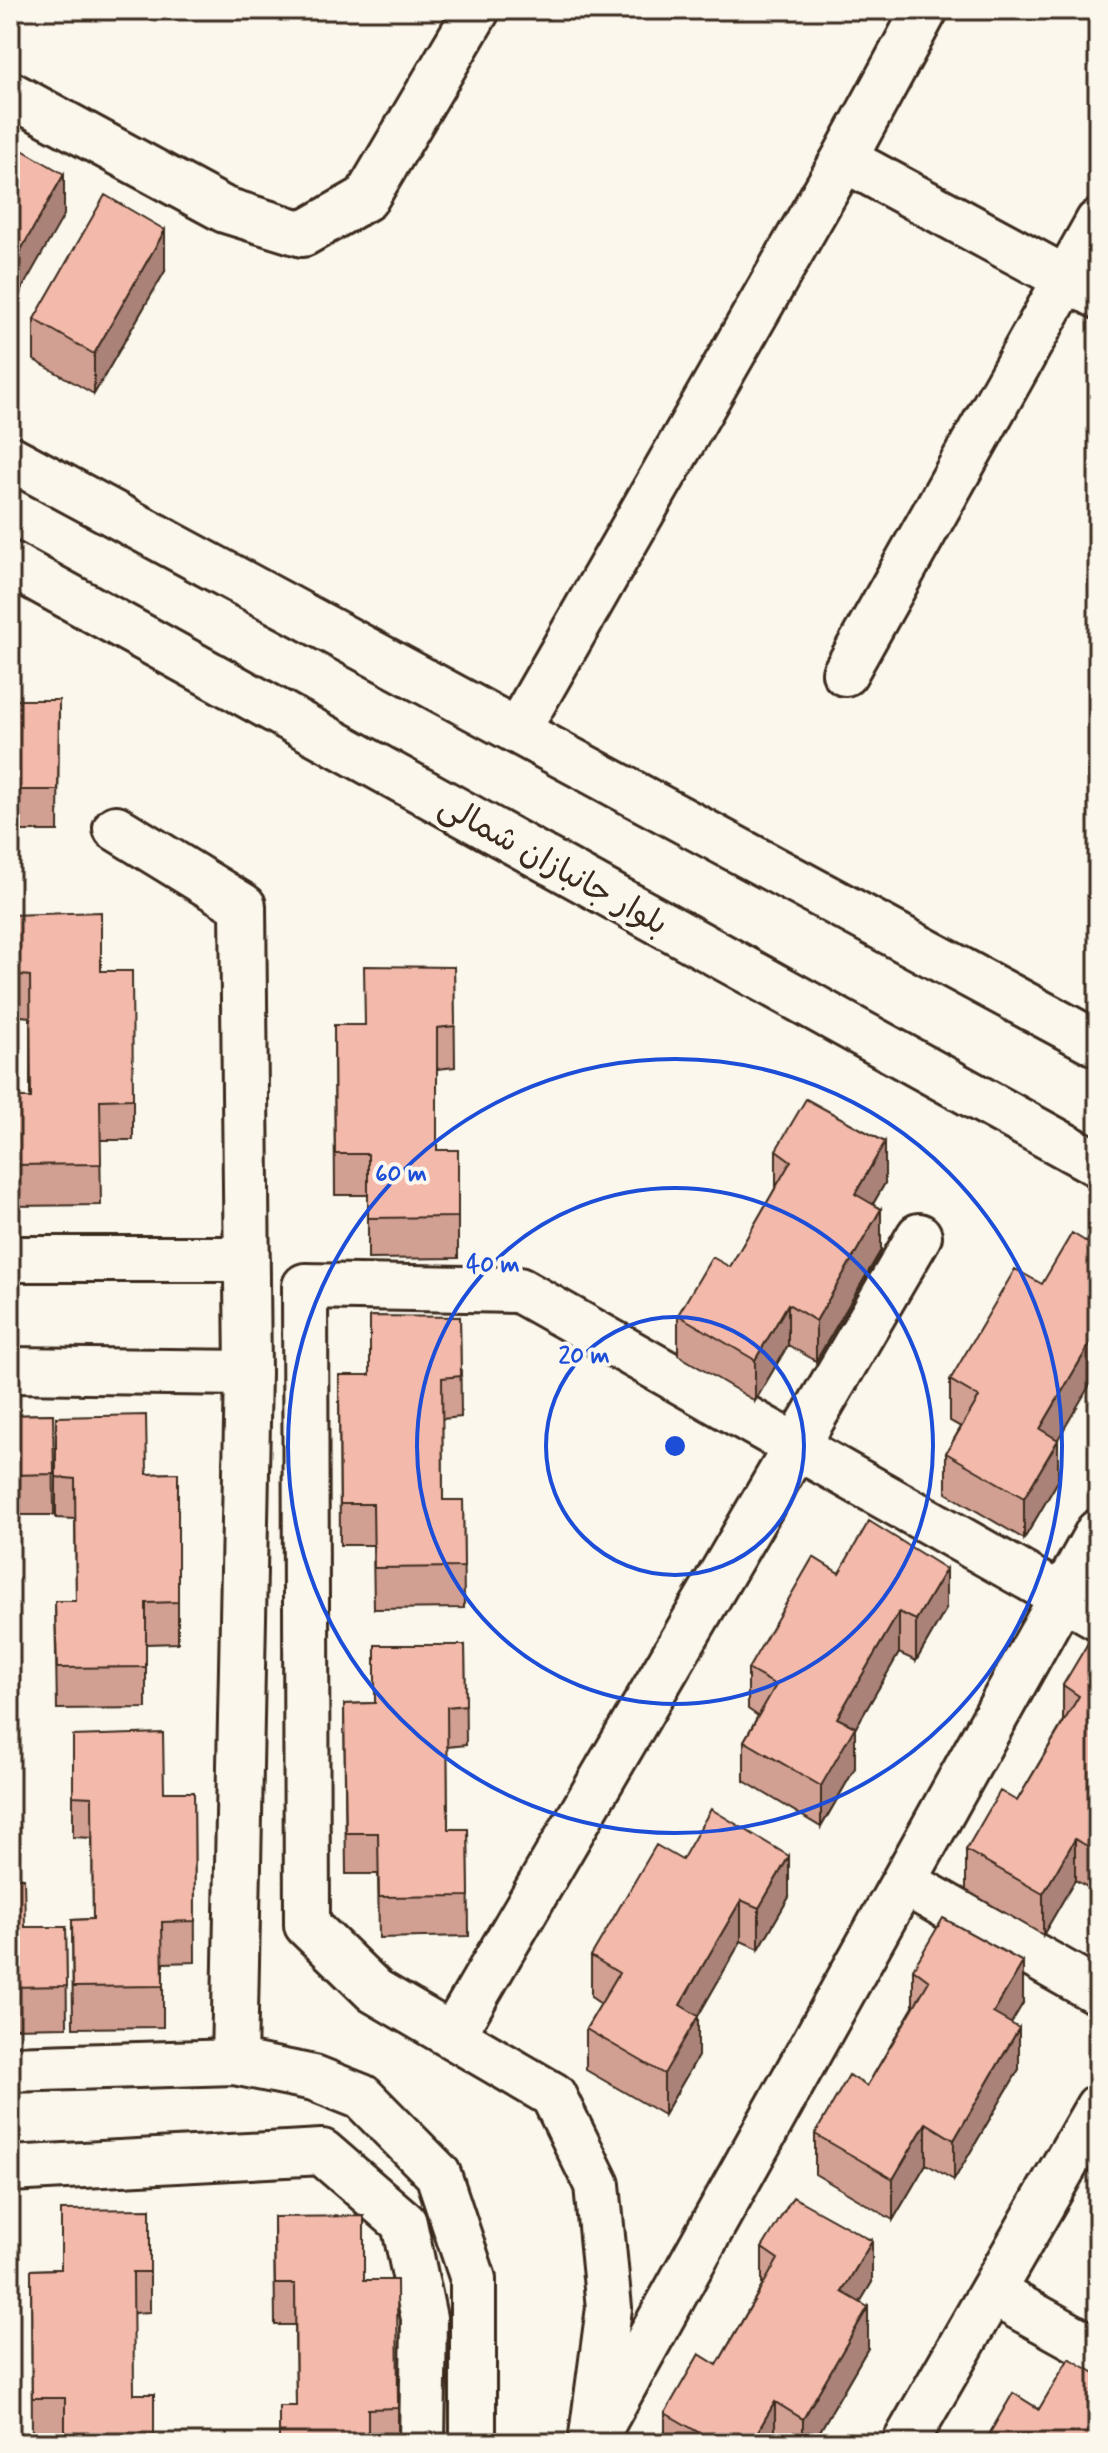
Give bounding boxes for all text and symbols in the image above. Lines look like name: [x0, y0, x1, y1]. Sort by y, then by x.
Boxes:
street label: بلوار جانبازان شمالی: [431, 786, 675, 946]
text: 60 m: [375, 1159, 427, 1190]
text: 40 m: [466, 1250, 520, 1281]
text: 20 m: [558, 1341, 610, 1372]
centre of rings: [661, 1432, 689, 1460]

